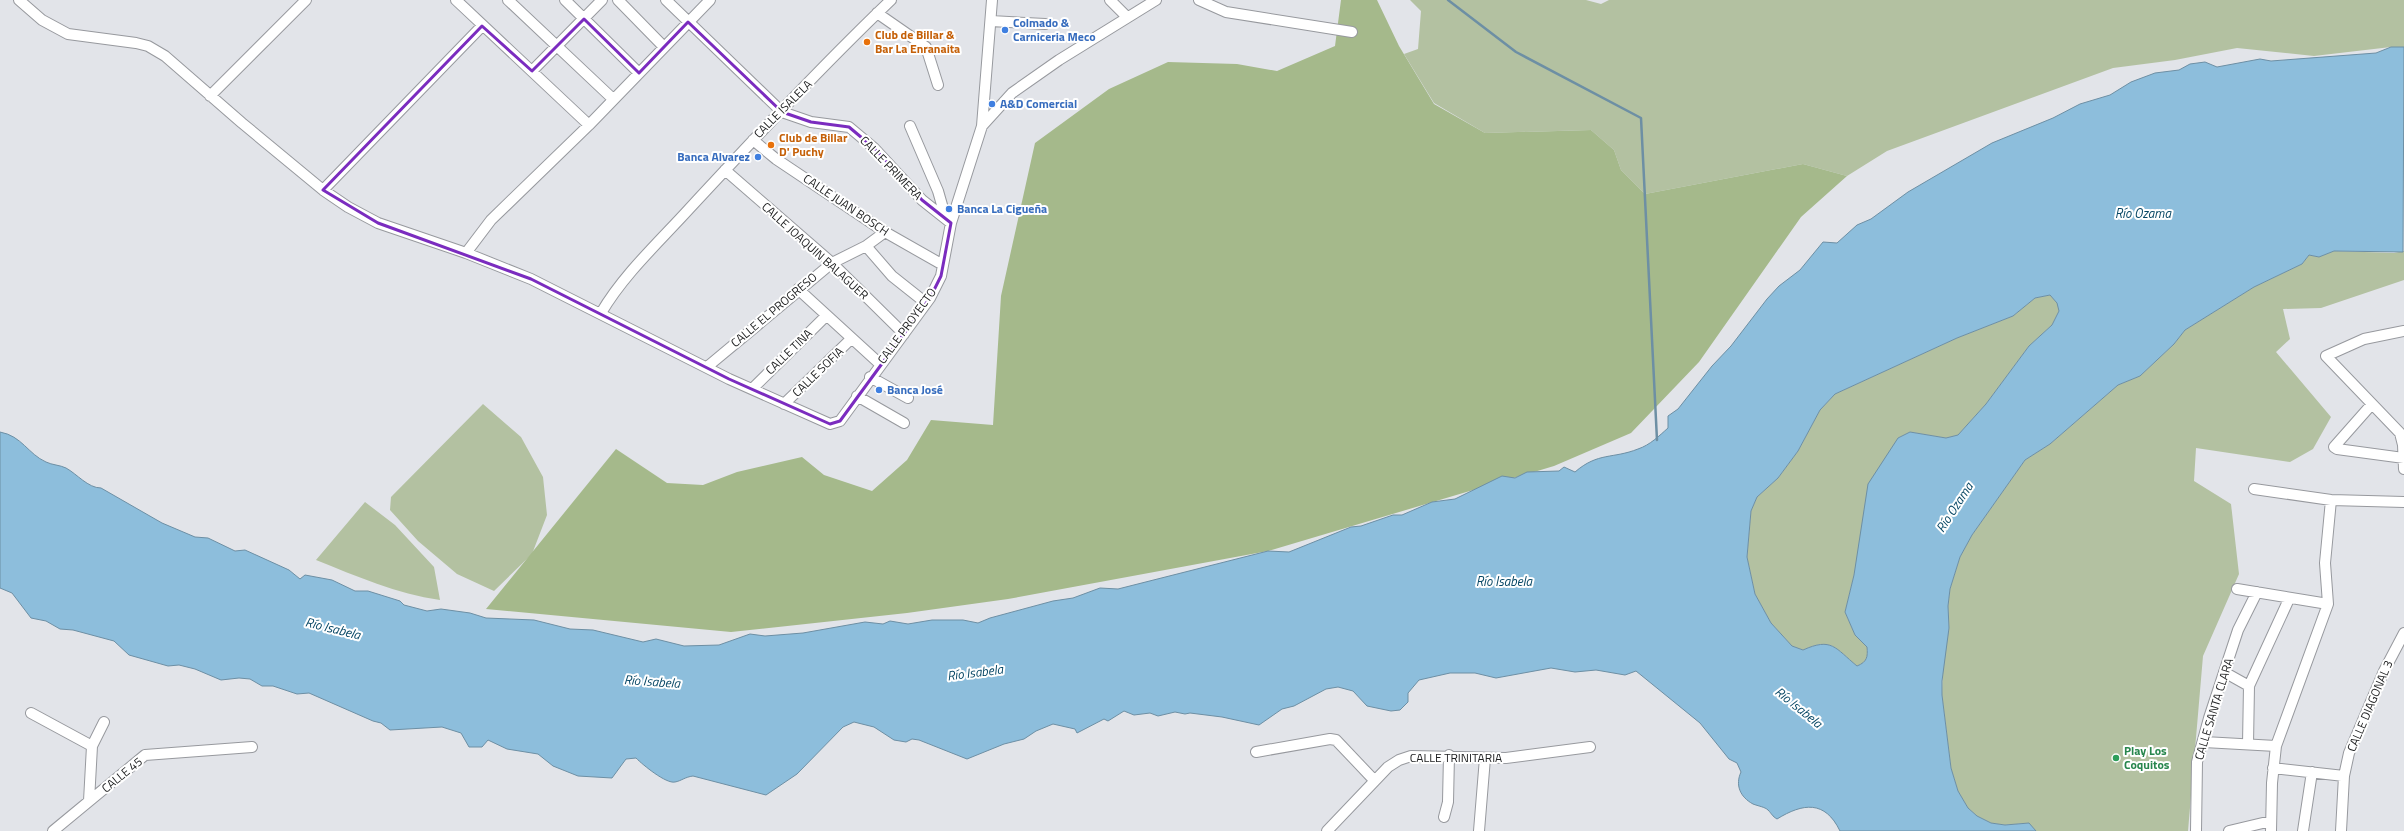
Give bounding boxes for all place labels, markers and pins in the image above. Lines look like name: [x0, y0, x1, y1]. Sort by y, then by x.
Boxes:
place label: Colmado & Carniceria Meco: [1013, 13, 1096, 46]
place label: Club de Billar & Bar La Enranaita: [875, 25, 960, 58]
marker: Colmado & Carniceria Meco: [1000, 25, 1010, 35]
marker: Club de Billar & Bar La Enranaita: [862, 37, 872, 47]
place label: A&D Comercial: [1000, 94, 1077, 113]
marker: A&D Comercial: [987, 99, 997, 109]
place label: Club de Billar D' Puchy: [779, 128, 848, 161]
marker: Club de Billar D' Puchy: [766, 140, 776, 150]
place label: Banca Alvarez: [677, 147, 750, 166]
marker: Banca Alvarez: [753, 152, 763, 162]
place label: Banca La Cigueña: [957, 199, 1047, 218]
marker: Banca La Cigueña: [944, 204, 954, 214]
place label: Banca José: [887, 380, 943, 399]
marker: Banca José: [874, 385, 884, 395]
place label: Play Los Coquitos: [2124, 741, 2170, 774]
marker: Play Los Coquitos: [2111, 753, 2121, 763]

